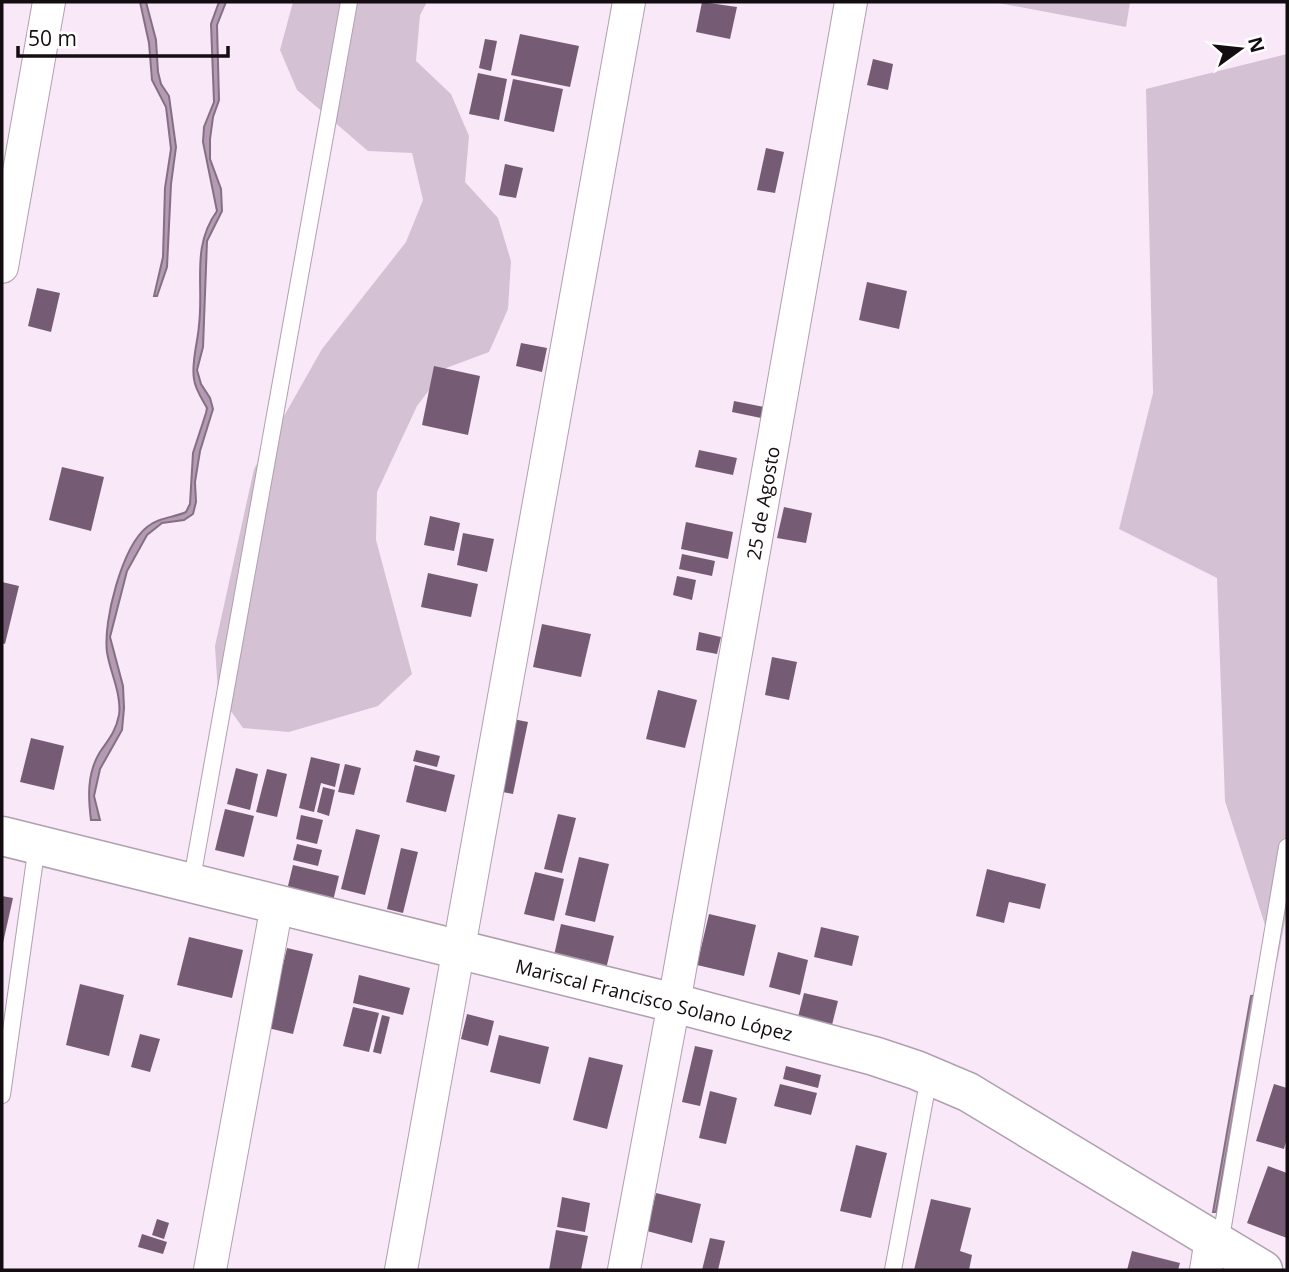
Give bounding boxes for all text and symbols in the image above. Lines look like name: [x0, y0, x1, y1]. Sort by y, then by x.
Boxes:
scale bar: [18, 14, 228, 58]
north arrow: [1205, 14, 1275, 84]
text: 50 m: [28, 24, 77, 52]
text: N: [1242, 34, 1271, 55]
street label: 25 de Agosto: [740, 444, 786, 562]
street label: Mariscal Francisco Solano López: [513, 953, 795, 1047]

